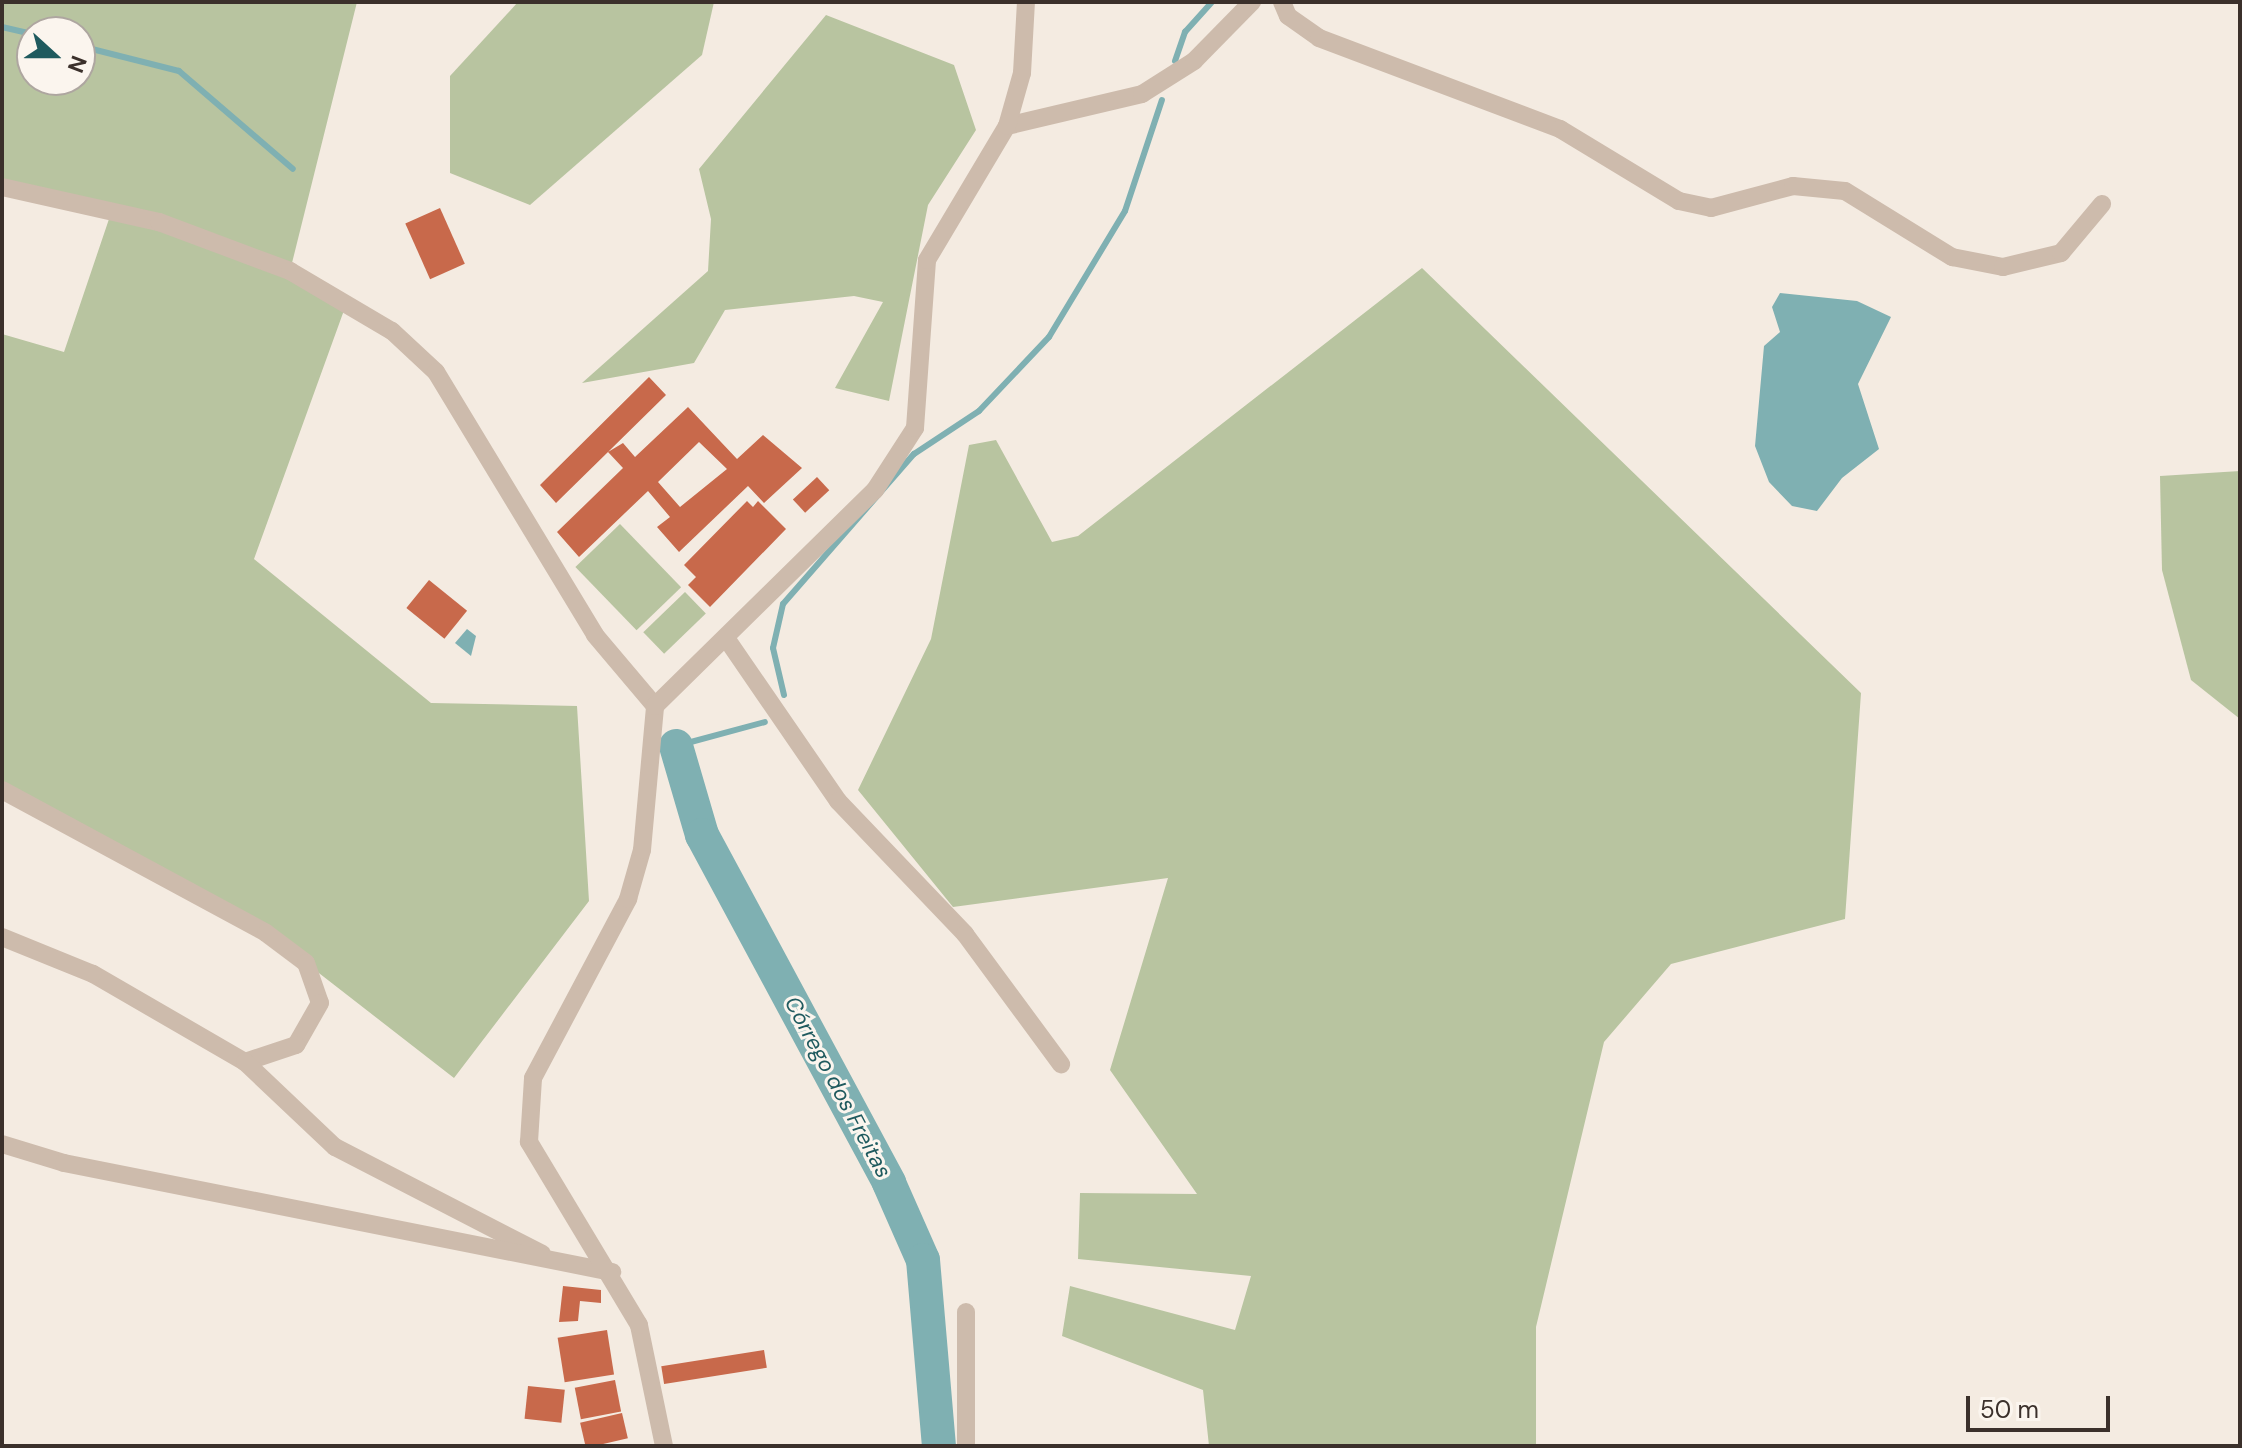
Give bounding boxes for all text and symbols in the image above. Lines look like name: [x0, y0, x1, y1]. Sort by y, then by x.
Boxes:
north arrow: [16, 16, 96, 96]
text: N: [61, 51, 93, 77]
water label: Córrego dos Freitas: [779, 992, 897, 1182]
scale bar: [1970, 1380, 2114, 1430]
text: 50 m: [1980, 1394, 2039, 1425]

